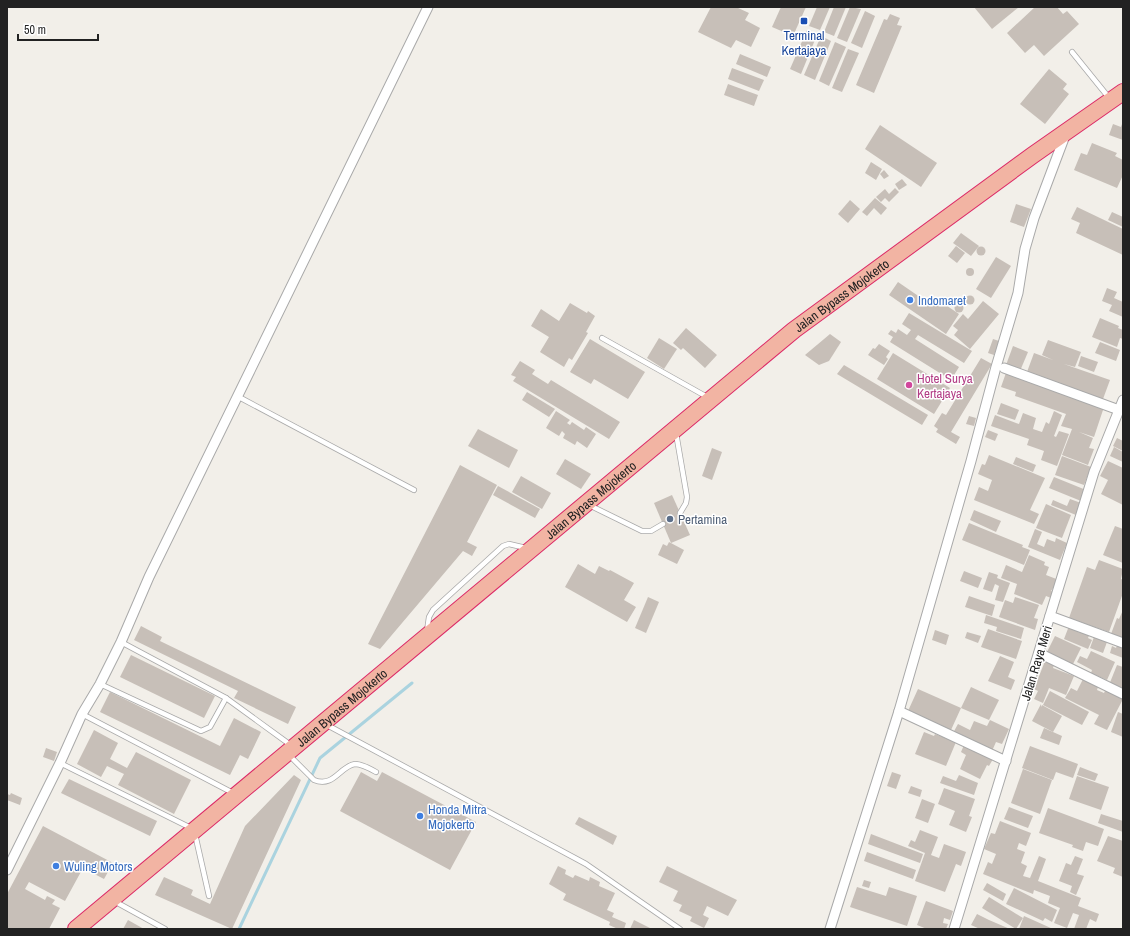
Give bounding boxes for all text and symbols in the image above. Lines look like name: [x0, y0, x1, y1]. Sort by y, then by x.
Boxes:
scale bar: [18, 16, 98, 42]
marker: Terminal Kertajaya: [799, 16, 809, 26]
text: 50 m: [24, 22, 46, 38]
place label: Terminal Kertajaya: [781, 27, 827, 59]
street label: Jalan Bypass Mojokerto: [791, 255, 893, 336]
place label: Indomaret: [918, 292, 966, 309]
marker: Indomaret: [905, 295, 915, 305]
place label: Hotel Surya Kertajaya: [917, 370, 973, 402]
marker: Hotel Surya Kertajaya: [904, 380, 914, 390]
street label: Jalan Bypass Mojokerto: [542, 457, 640, 543]
place label: Pertamina: [678, 511, 727, 528]
marker: Pertamina: [665, 514, 675, 524]
street label: Jalan Raya Meri: [1017, 624, 1056, 703]
street label: Jalan Bypass Mojokerto: [293, 665, 391, 751]
place label: Honda Mitra Mojokerto: [428, 801, 487, 833]
marker: Honda Mitra Mojokerto: [415, 811, 425, 821]
place label: Wuling Motors: [64, 858, 133, 875]
marker: Wuling Motors: [51, 861, 61, 871]

